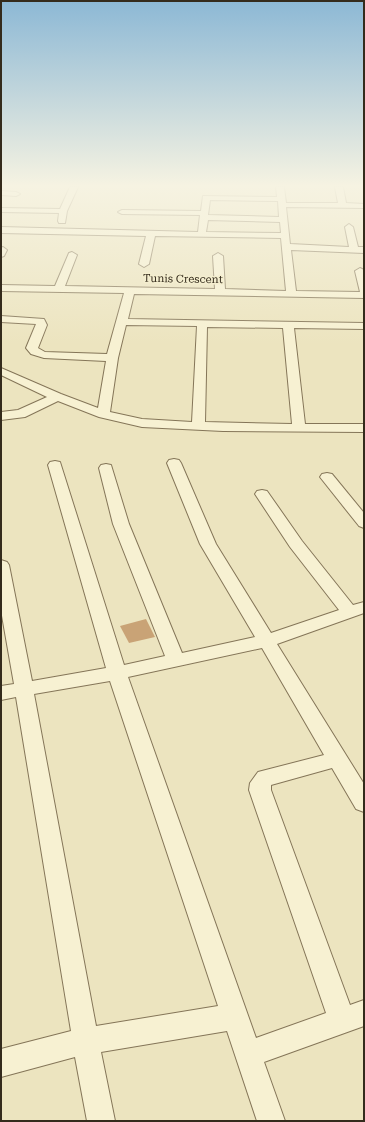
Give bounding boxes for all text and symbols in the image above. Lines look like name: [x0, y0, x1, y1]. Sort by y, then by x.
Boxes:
street label: Tunis Crescent: [143, 272, 223, 286]

